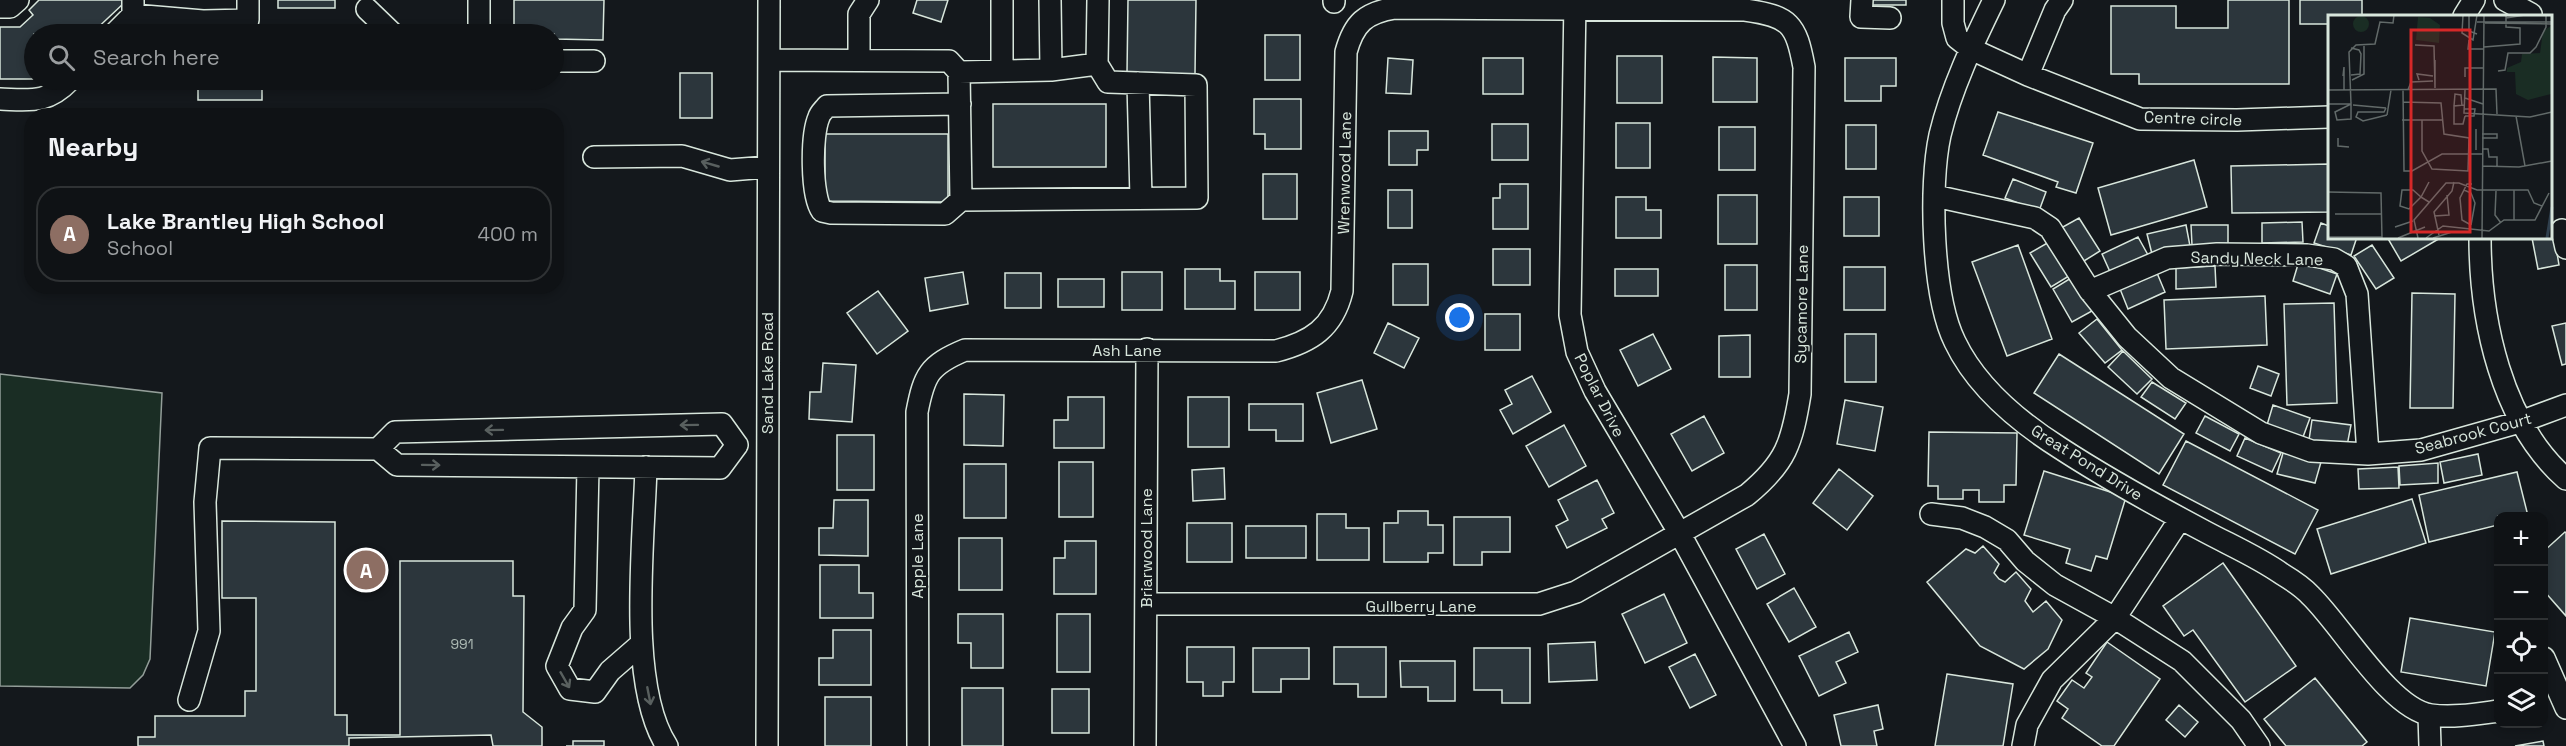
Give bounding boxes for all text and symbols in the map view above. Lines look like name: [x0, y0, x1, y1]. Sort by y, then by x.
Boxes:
inset map: [2328, 15, 2551, 238]
search box: [24, 24, 564, 90]
icon: search: [45, 41, 78, 74]
text: Search here: [93, 43, 220, 71]
street label: Centre circle: [2144, 106, 2242, 131]
street label: Wrenwood Lane: [1333, 111, 1356, 235]
text: Nearby: [48, 130, 138, 164]
one-way arrow: [701, 158, 720, 169]
text: Lake Brantley High School: [107, 207, 384, 235]
text: A: [63, 221, 76, 247]
text: 400 m: [478, 221, 538, 247]
text: School: [107, 235, 173, 261]
street label: Sycamore Lane: [1790, 245, 1813, 363]
street label: Sandy Neck Lane: [2191, 247, 2323, 270]
your location: [1445, 303, 1474, 332]
street label: Sand Lake Road: [757, 312, 778, 434]
street label: Ash Lane: [1092, 340, 1162, 361]
street label: Poplar Drive: [1570, 350, 1630, 441]
street label: Seabrook Court: [2412, 408, 2534, 459]
one-way arrow: [679, 419, 699, 431]
street label: Great Pond Drive: [2027, 420, 2146, 505]
one-way arrow: [485, 424, 505, 435]
one-way arrow: [420, 459, 440, 471]
street label: Briarwood Lane: [1136, 488, 1157, 608]
map controls: [2494, 512, 2548, 728]
button: +: [2494, 512, 2548, 566]
street label: Apple Lane: [907, 513, 928, 599]
pin: A: [346, 548, 386, 592]
button: −: [2494, 566, 2548, 620]
street label: Gullberry Lane: [1365, 596, 1477, 617]
button: locate: [2494, 620, 2548, 674]
house number: 991: [451, 635, 474, 653]
one-way arrow: [560, 671, 572, 688]
button: layers: [2494, 674, 2548, 728]
one-way arrow: [644, 686, 655, 705]

